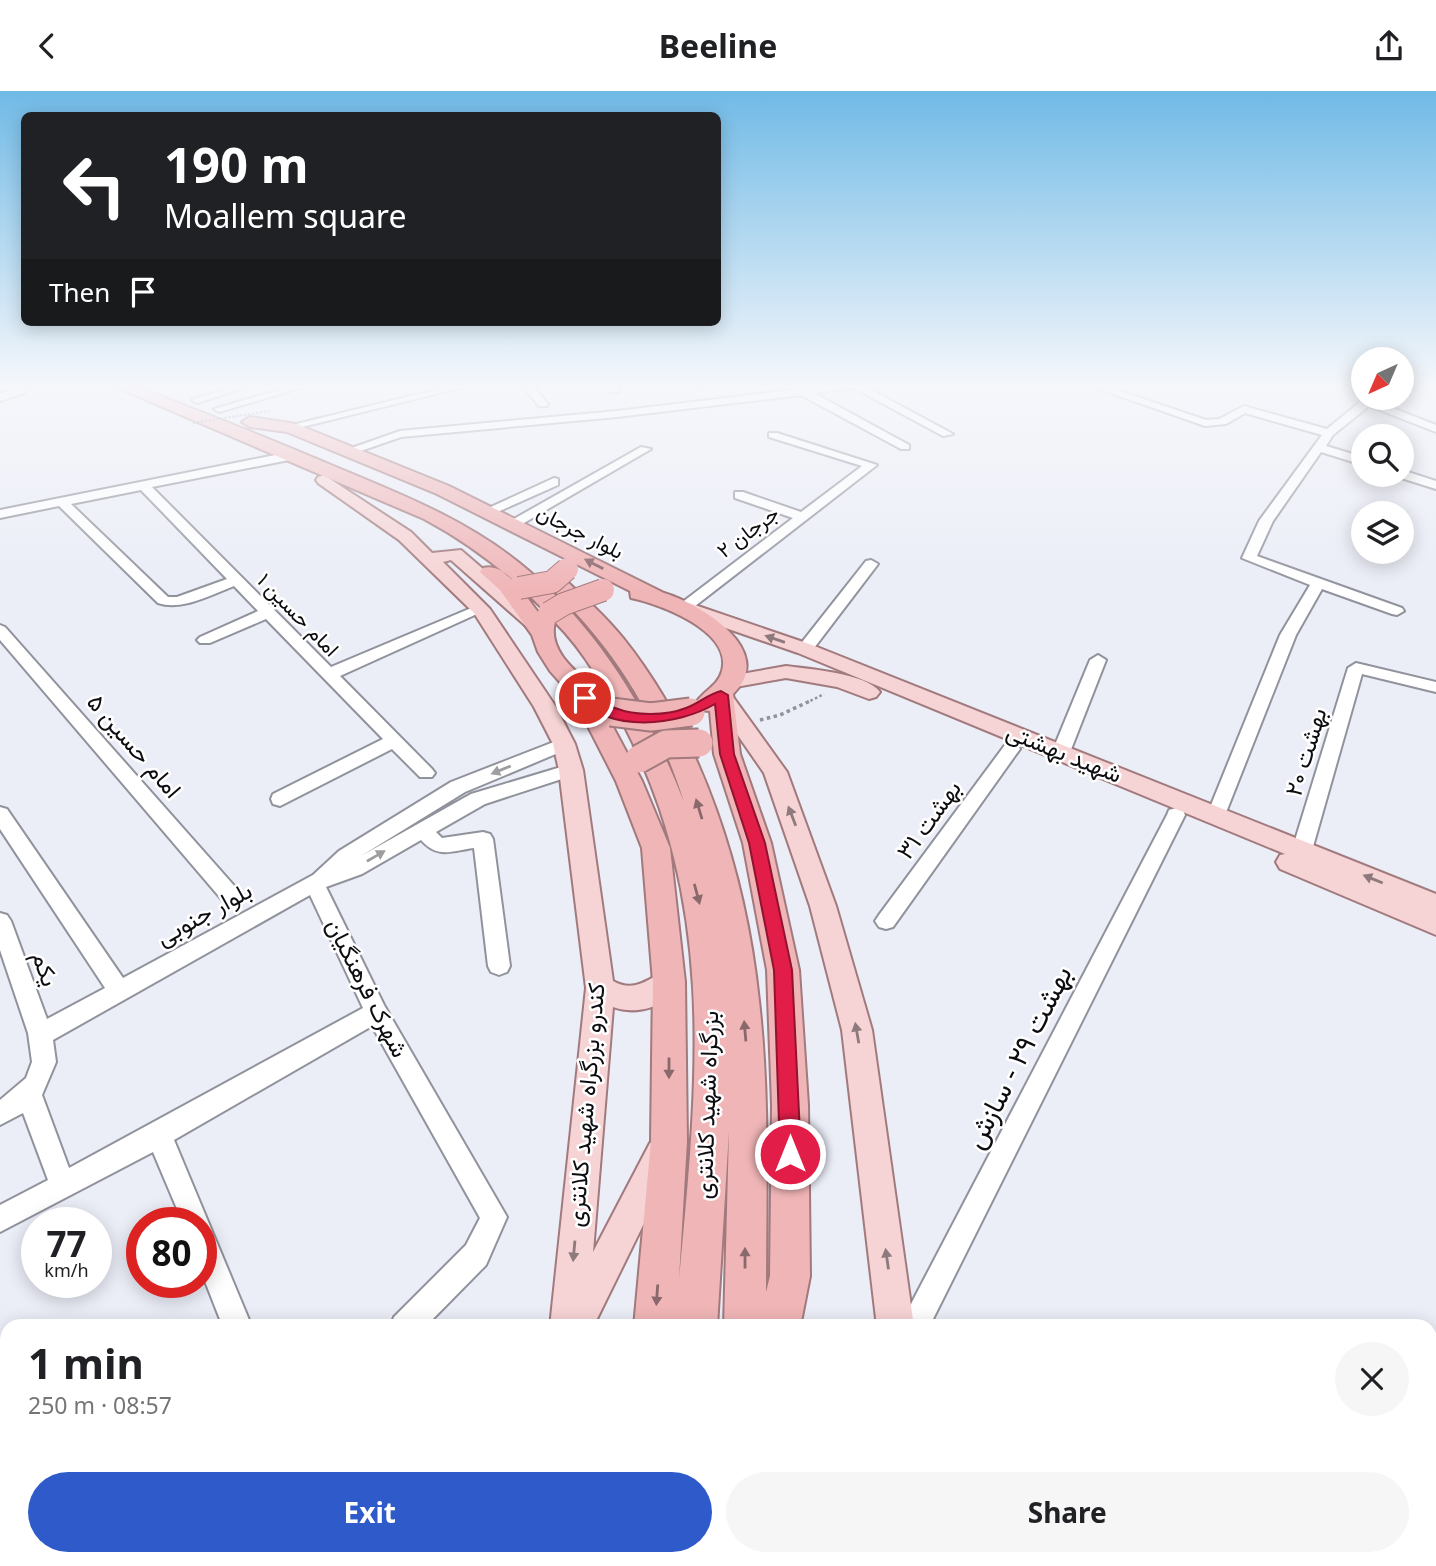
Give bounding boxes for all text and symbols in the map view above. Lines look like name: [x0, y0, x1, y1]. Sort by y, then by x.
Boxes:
text: Beeline: [659, 24, 777, 67]
icon: back: [28, 27, 66, 65]
icon: share: [1370, 27, 1408, 65]
text: 190 m: [164, 131, 309, 197]
icon: left: [49, 140, 140, 231]
text: Moallem square: [164, 194, 407, 237]
icon: arrive: [124, 273, 162, 311]
text: Then: [49, 274, 110, 310]
north arrow: [1351, 347, 1414, 409]
map controls: [1351, 347, 1414, 564]
button: search: [1351, 424, 1414, 487]
street label: بلوار جرجان: [532, 497, 629, 565]
street label: جرجان ۲: [711, 499, 784, 564]
button: layers: [1351, 501, 1414, 564]
one-way arrow: [584, 558, 604, 570]
street label: امام حسین ۱: [251, 566, 346, 663]
one-way arrow: [765, 633, 786, 644]
pin: [555, 668, 615, 728]
icon: arrive: [566, 679, 604, 717]
street label: امام حسین ۵: [80, 686, 190, 805]
street label: بهشت ۲۰: [1276, 703, 1334, 800]
street label: شهید بهشتی: [1002, 713, 1127, 790]
one-way arrow: [490, 764, 511, 775]
street label: بهشت ۳۱: [888, 773, 968, 865]
one-way arrow: [693, 798, 704, 819]
one-way arrow: [786, 805, 797, 826]
one-way arrow: [367, 850, 386, 862]
street label: بلوار جنوبی: [149, 873, 257, 953]
one-way arrow: [1362, 873, 1383, 884]
one-way arrow: [692, 884, 702, 905]
street label: شهرک فرهنگیان: [319, 912, 417, 1062]
street label: یکم: [24, 947, 68, 991]
street label: بهشت ۲۹ - سازش: [955, 958, 1080, 1155]
street label: کندرو بزرگراه شهید کلانتری: [557, 981, 612, 1228]
street label: بزرگراه شهید کلانتری: [686, 1010, 725, 1200]
one-way arrow: [739, 1020, 750, 1042]
one-way arrow: [851, 1022, 862, 1044]
one-way arrow: [663, 1057, 675, 1079]
position arrow: [753, 1117, 827, 1191]
speed limit sign: 80: [126, 1207, 217, 1298]
text: 77: [46, 1220, 87, 1267]
one-way arrow: [568, 1240, 579, 1262]
one-way arrow: [739, 1247, 751, 1269]
one-way arrow: [882, 1248, 893, 1270]
text: km/h: [44, 1258, 89, 1282]
one-way arrow: [651, 1284, 662, 1306]
text: 1 min: [28, 1334, 144, 1391]
button: close: [1335, 1342, 1409, 1416]
text: 250 m · 08:57: [28, 1389, 172, 1421]
button: Exit: [28, 1472, 712, 1552]
button: Share: [726, 1472, 1409, 1552]

